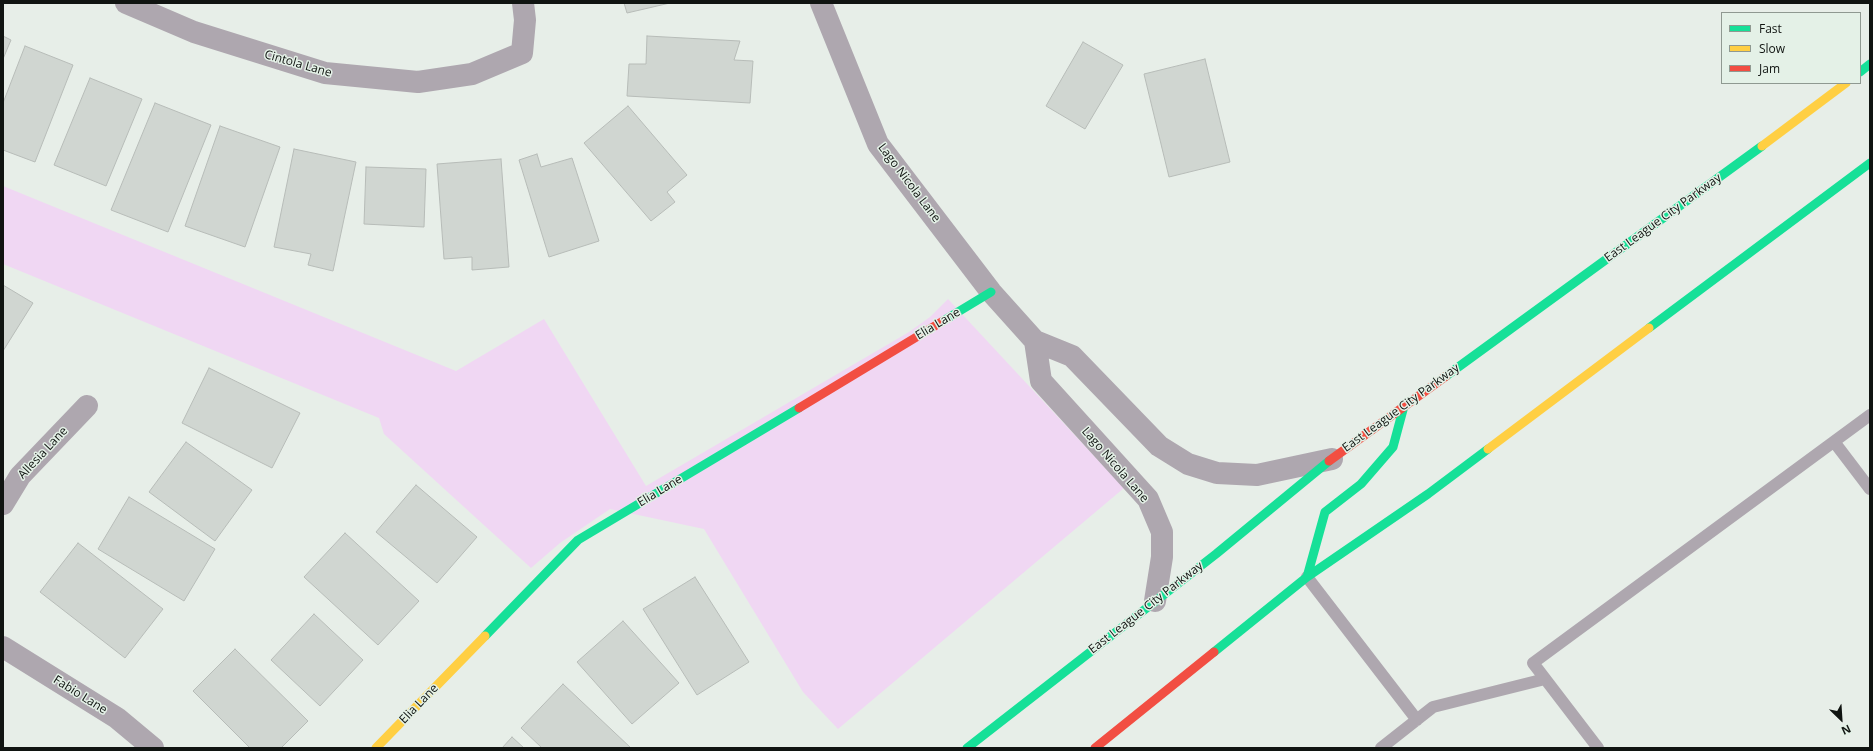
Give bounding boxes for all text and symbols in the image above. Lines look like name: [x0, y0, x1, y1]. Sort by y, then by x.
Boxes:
legend: [1721, 12, 1861, 84]
text: Fast: [1759, 20, 1782, 37]
text: Slow: [1759, 40, 1785, 57]
street label: Cintola Lane: [263, 48, 333, 80]
text: Jam: [1759, 60, 1780, 77]
street label: Lago Nicola Lane: [875, 141, 943, 225]
street label: East League City Parkway: [1602, 171, 1724, 265]
street label: Elia Lane: [913, 305, 963, 343]
street label: East League City Parkway: [1340, 361, 1462, 455]
street label: Allesia Lane: [15, 424, 71, 482]
street label: Lago Nicola Lane: [1079, 425, 1151, 505]
street label: Elia Lane: [635, 472, 685, 510]
street label: East League City Parkway: [1086, 559, 1206, 657]
street label: Fabio Lane: [50, 673, 110, 717]
street label: Elia Lane: [397, 681, 441, 727]
north arrow: [1821, 699, 1861, 739]
text: N: [1839, 722, 1854, 739]

